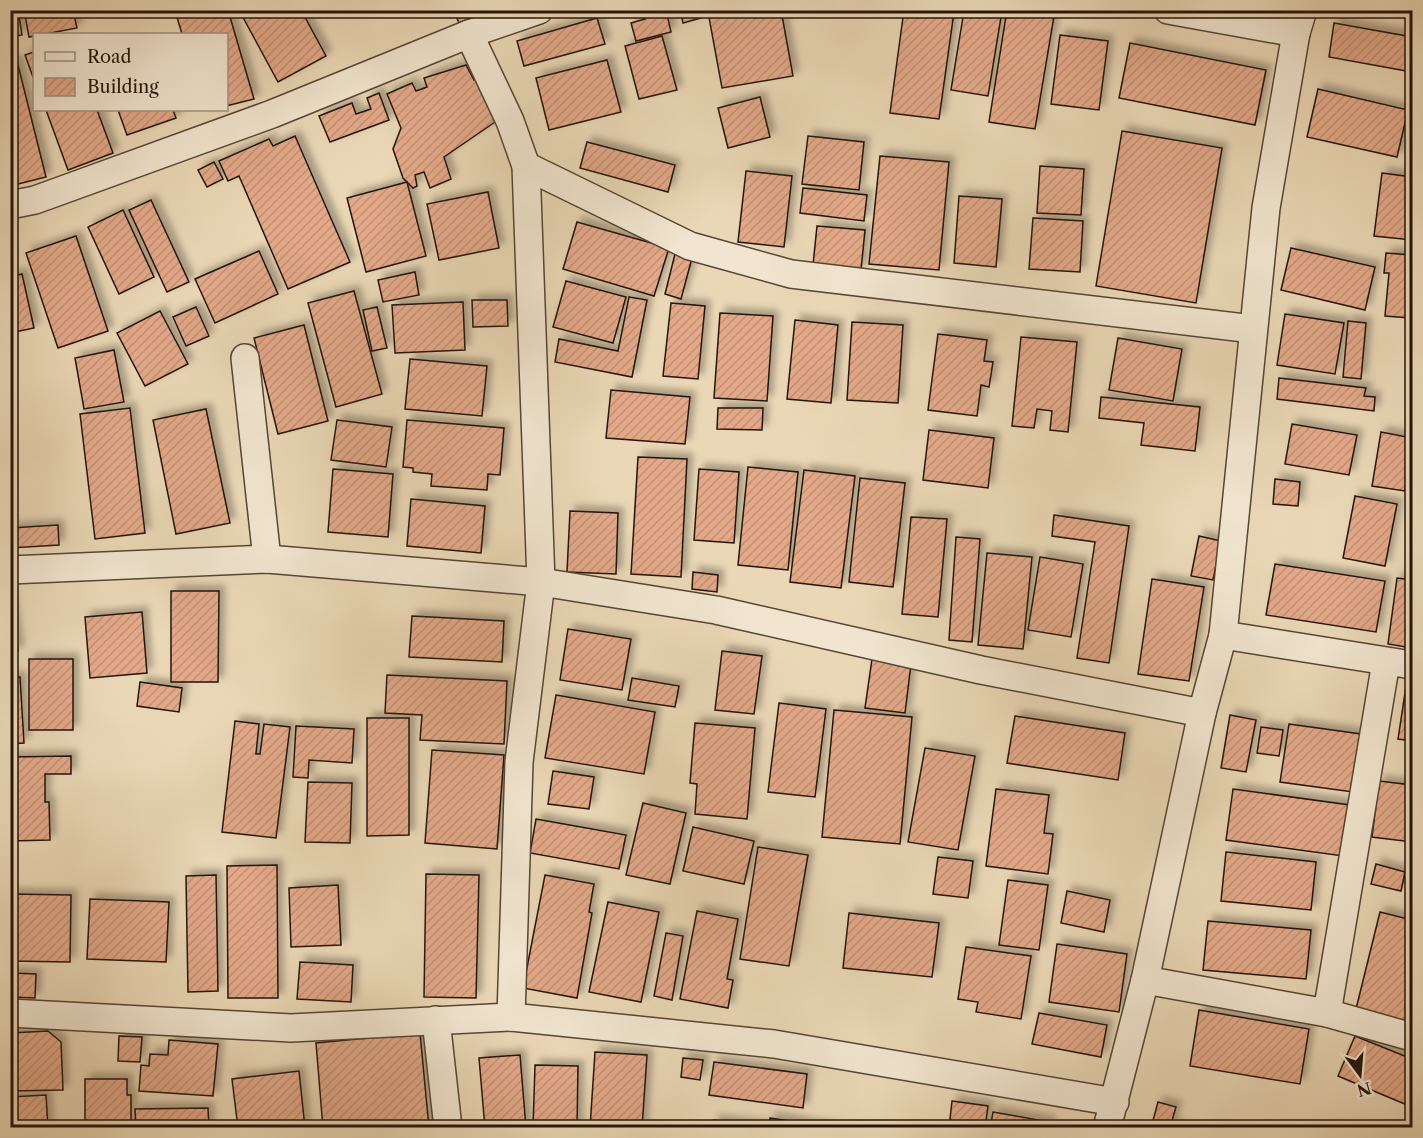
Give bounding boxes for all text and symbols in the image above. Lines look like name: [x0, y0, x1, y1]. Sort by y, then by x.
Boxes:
legend: [33, 33, 228, 111]
text: Road: [87, 46, 132, 68]
text: Building: [87, 76, 159, 98]
north arrow: [1330, 1045, 1390, 1105]
text: N: [1355, 1078, 1374, 1101]

